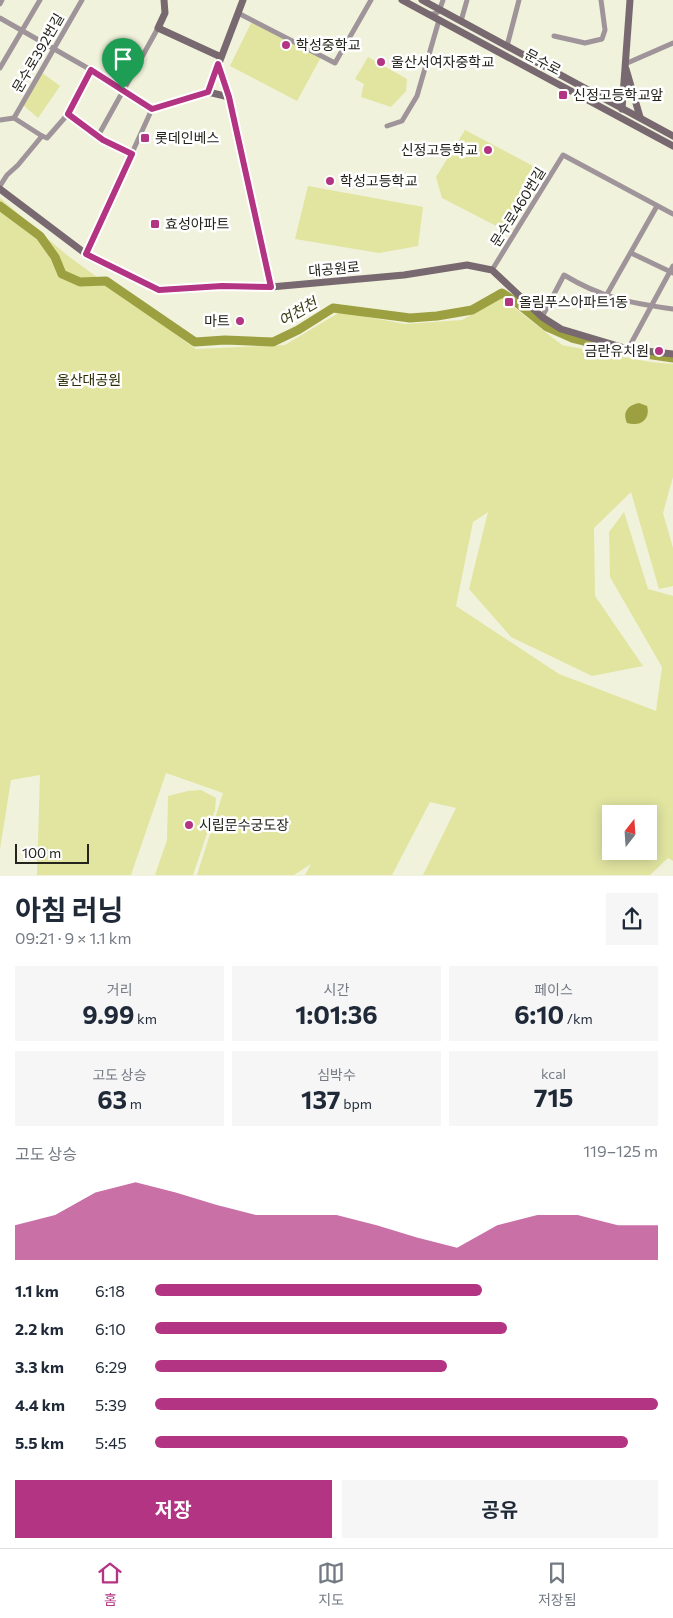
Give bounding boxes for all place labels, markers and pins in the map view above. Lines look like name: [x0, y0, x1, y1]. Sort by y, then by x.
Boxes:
place label: 학성중학교: [296, 36, 361, 53]
pin: [102, 38, 144, 89]
marker: 학성중학교: [280, 39, 292, 51]
place label: 울산서여자중학교: [391, 53, 494, 70]
marker: 울산서여자중학교: [375, 56, 387, 68]
place label: 신정고등학교앞: [573, 86, 663, 103]
marker: 신정고등학교앞: [557, 89, 569, 101]
place label: 롯데인베스: [155, 129, 220, 146]
marker: 롯데인베스: [139, 132, 151, 144]
place label: 신정고등학교: [401, 141, 478, 158]
marker: 신정고등학교: [482, 144, 494, 156]
place label: 학성고등학교: [340, 172, 417, 189]
marker: 학성고등학교: [324, 175, 336, 187]
place label: 효성아파트: [165, 215, 230, 232]
marker: 효성아파트: [149, 218, 161, 230]
place label: 올림푸스아파트1동: [519, 293, 628, 310]
marker: 올림푸스아파트1동: [503, 296, 515, 308]
place label: 마트: [204, 312, 230, 329]
marker: 마트: [234, 315, 246, 327]
place label: 금란유치원: [585, 342, 649, 359]
marker: 금란유치원: [653, 345, 665, 357]
place label: 시립문수궁도장: [199, 816, 289, 833]
marker: 시립문수궁도장: [183, 819, 195, 831]

